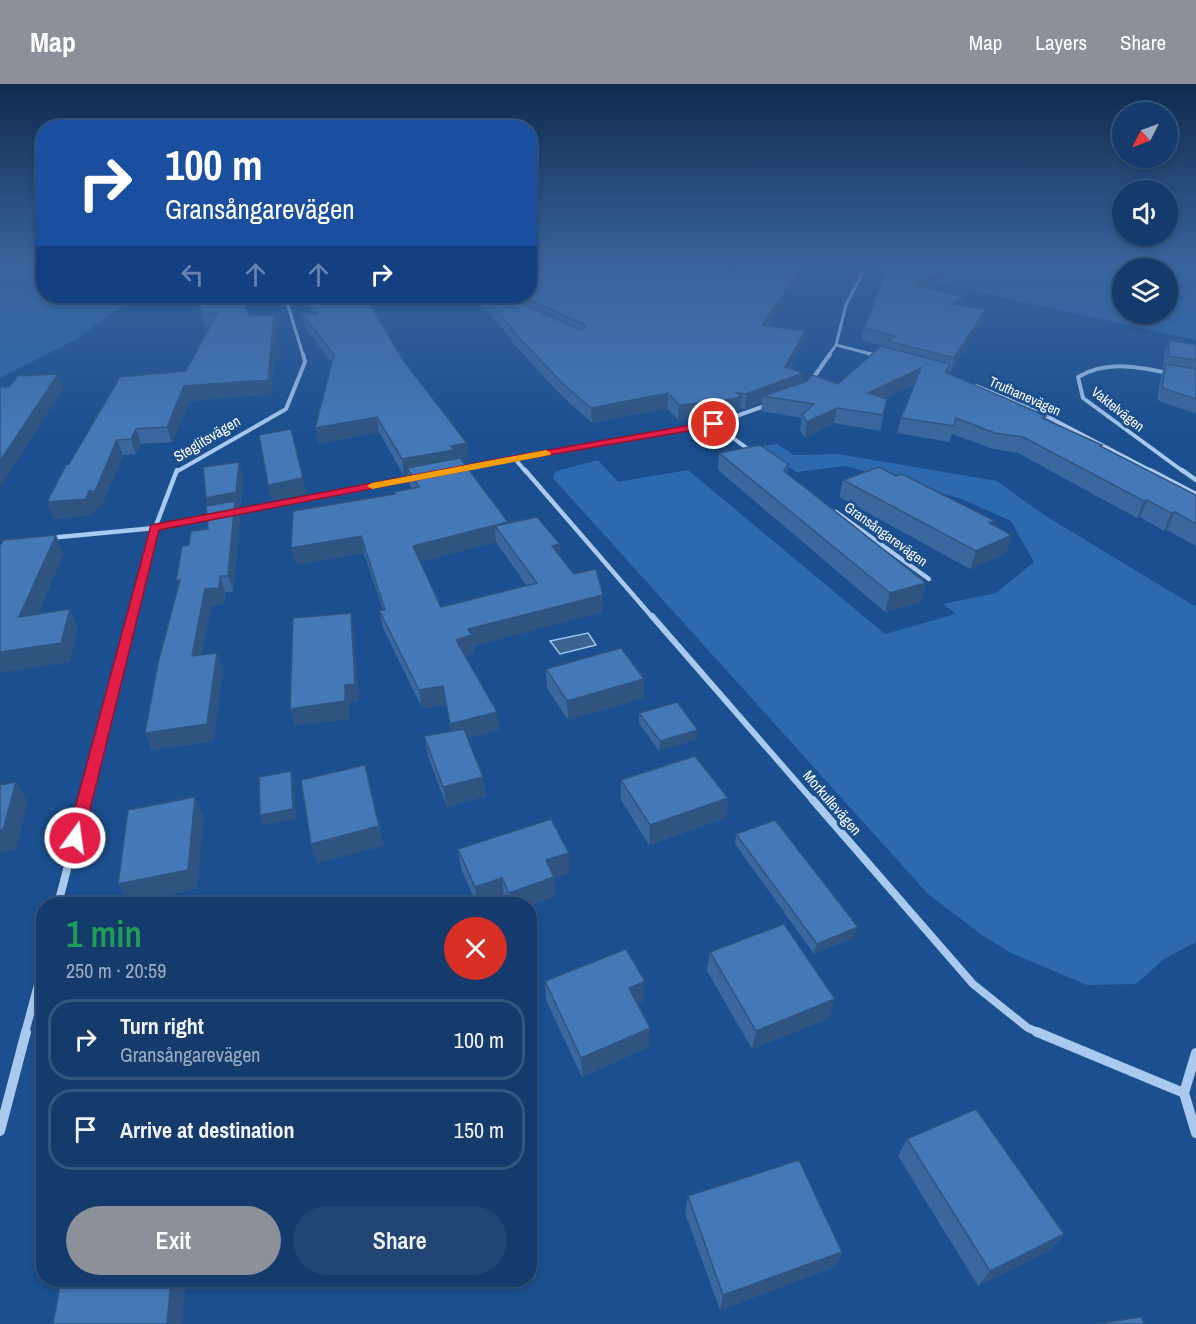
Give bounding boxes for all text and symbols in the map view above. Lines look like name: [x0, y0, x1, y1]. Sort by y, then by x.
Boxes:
text: Map: [30, 23, 76, 61]
text: Map: [969, 28, 1002, 57]
text: Layers: [1035, 28, 1087, 57]
text: Share: [1120, 28, 1166, 57]
north arrow: [1112, 102, 1178, 168]
map controls: [1112, 102, 1178, 324]
text: 100 m: [165, 137, 263, 193]
icon: right: [66, 144, 144, 222]
button: sound: [1112, 180, 1178, 246]
text: Gransångarevägen: [165, 191, 355, 227]
icon: left: [176, 258, 209, 291]
icon: ahead: [239, 258, 272, 291]
icon: ahead: [302, 258, 335, 291]
icon: right: [365, 258, 398, 291]
button: layers: [1112, 258, 1178, 324]
street label: Truthanevägen: [986, 372, 1064, 420]
street label: Vaktelvägen: [1088, 383, 1148, 435]
pin: [688, 398, 739, 449]
icon: arrive: [697, 407, 730, 440]
street label: Steglitsvägen: [169, 410, 244, 467]
street label: Gransångarevägen: [841, 498, 931, 570]
street label: Morkullevägen: [798, 766, 867, 840]
position arrow: [43, 806, 107, 870]
text: 1 min: [66, 910, 142, 958]
button: close: [444, 917, 507, 980]
text: 250 m · 20:59: [66, 957, 166, 984]
text: Turn right: [120, 1011, 204, 1041]
icon: right: [69, 1023, 102, 1056]
text: 100 m: [454, 1025, 504, 1055]
text: Gransångarevägen: [120, 1041, 260, 1068]
icon: arrive: [69, 1113, 102, 1146]
text: Arrive at destination: [120, 1115, 294, 1145]
text: 150 m: [454, 1115, 504, 1145]
button: Exit: [66, 1206, 281, 1275]
button: Share: [293, 1206, 507, 1275]

